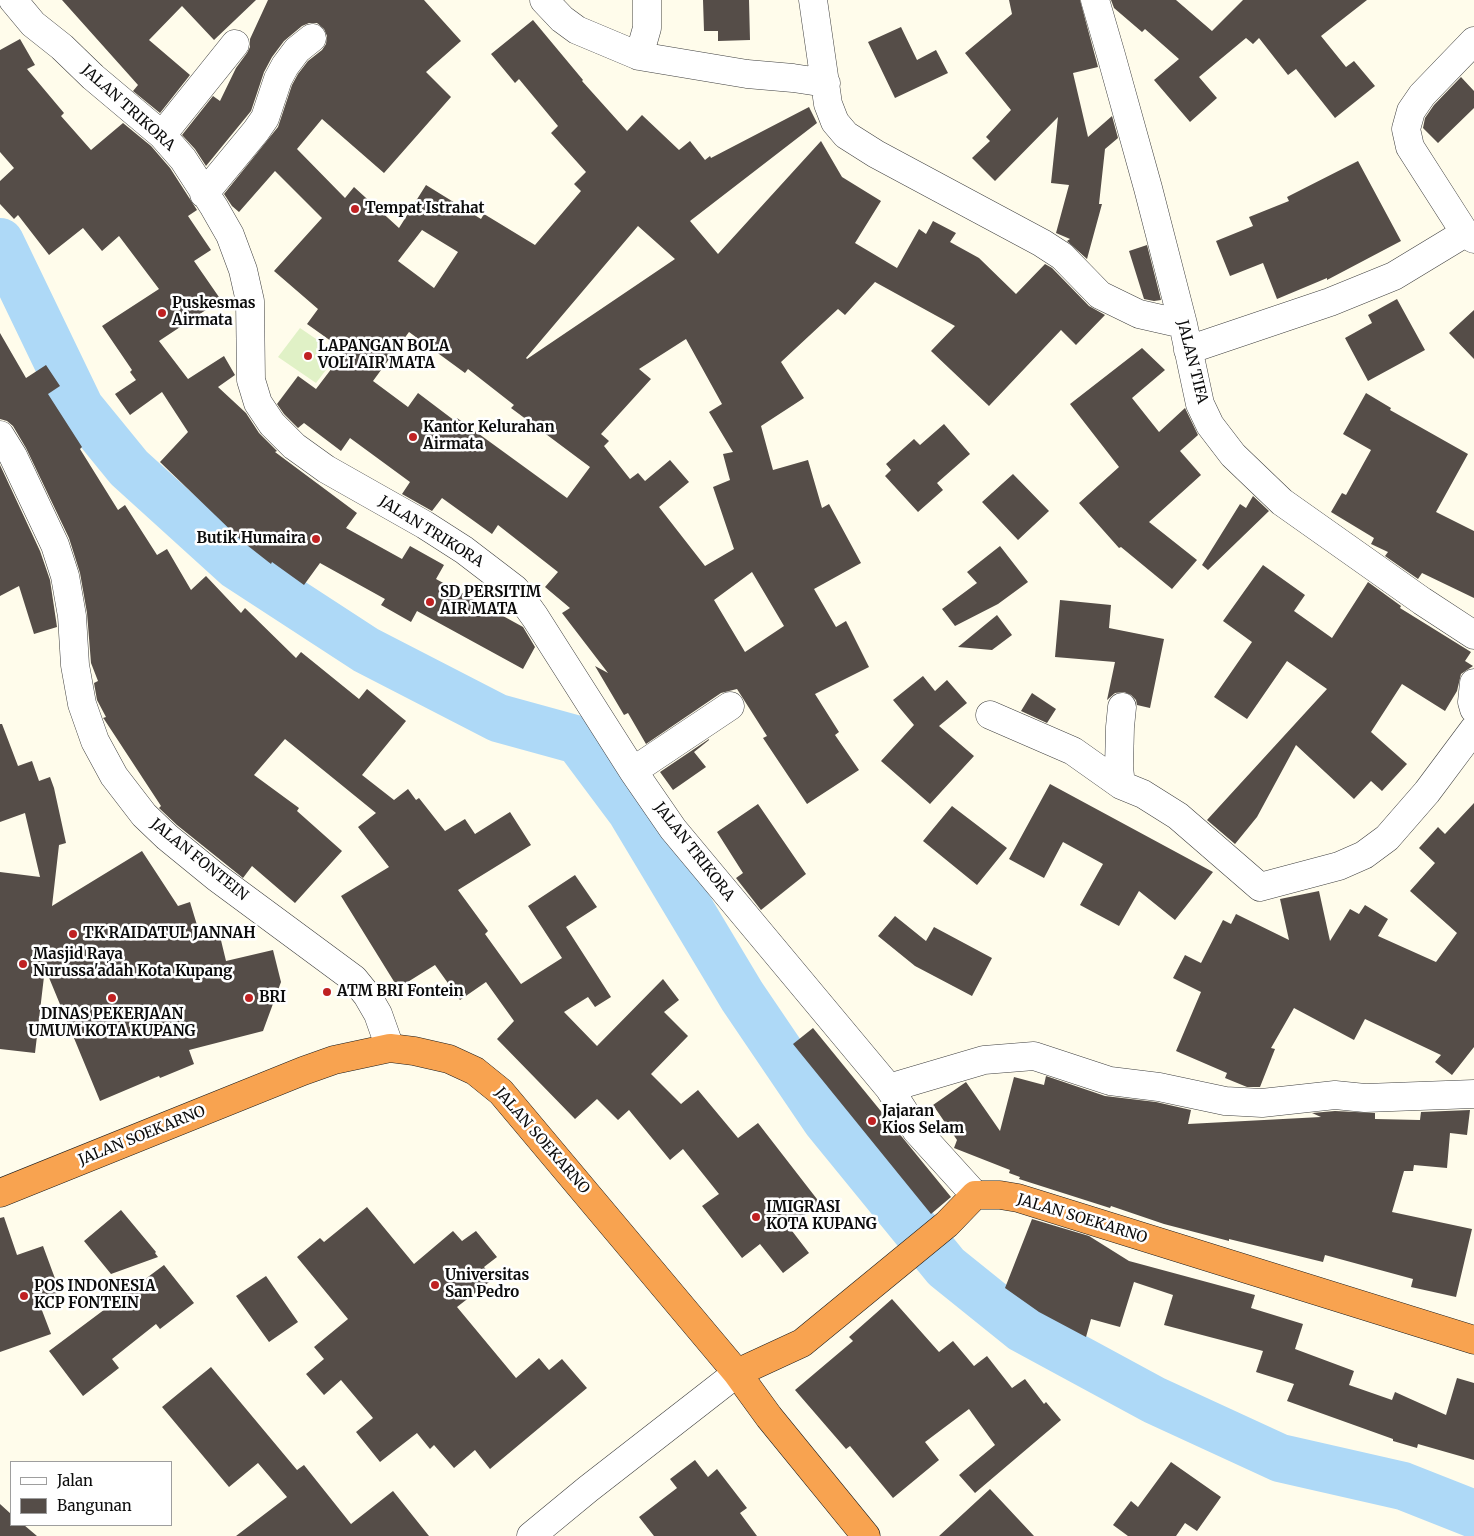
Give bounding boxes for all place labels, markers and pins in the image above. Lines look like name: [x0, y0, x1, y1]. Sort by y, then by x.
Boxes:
place label: Tempat Istrahat: [365, 200, 485, 218]
marker: Tempat Istrahat: [349, 203, 361, 215]
place label: Puskesmas Airmata: [172, 295, 256, 330]
marker: Puskesmas Airmata: [156, 307, 168, 319]
place label: LAPANGAN BOLA VOLI AIR MATA: [318, 338, 449, 373]
marker: LAPANGAN BOLA VOLI AIR MATA: [302, 350, 314, 362]
place label: Kantor Kelurahan Airmata: [423, 419, 555, 454]
marker: Kantor Kelurahan Airmata: [407, 431, 419, 443]
place label: Butik Humaira: [196, 530, 306, 548]
marker: Butik Humaira: [310, 533, 322, 545]
place label: SD PERSITIM AIR MATA: [440, 584, 541, 619]
marker: SD PERSITIM AIR MATA: [424, 596, 436, 608]
place label: TK RAIDATUL JANNAH: [83, 925, 256, 943]
marker: TK RAIDATUL JANNAH: [67, 928, 79, 940]
place label: Masjid Raya Nurussa'adah Kota Kupang: [33, 946, 232, 981]
marker: Masjid Raya Nurussa'adah Kota Kupang: [17, 958, 29, 970]
place label: ATM BRI Fontein: [337, 983, 464, 1001]
marker: ATM BRI Fontein: [321, 986, 333, 998]
place label: BRI: [259, 989, 286, 1007]
marker: DINAS PEKERJAAN UMUM KOTA KUPANG: [106, 992, 118, 1004]
marker: BRI: [243, 992, 255, 1004]
place label: DINAS PEKERJAAN UMUM KOTA KUPANG: [29, 1006, 195, 1041]
place label: Jajaran Kios Selam: [882, 1103, 964, 1138]
marker: Jajaran Kios Selam: [866, 1115, 878, 1127]
place label: IMIGRASI KOTA KUPANG: [766, 1199, 877, 1234]
marker: IMIGRASI KOTA KUPANG: [750, 1211, 762, 1223]
place label: Universitas San Pedro: [445, 1267, 529, 1302]
place label: POS INDONESIA KCP FONTEIN: [34, 1278, 155, 1313]
marker: Universitas San Pedro: [429, 1279, 441, 1291]
marker: POS INDONESIA KCP FONTEIN: [18, 1290, 30, 1302]

